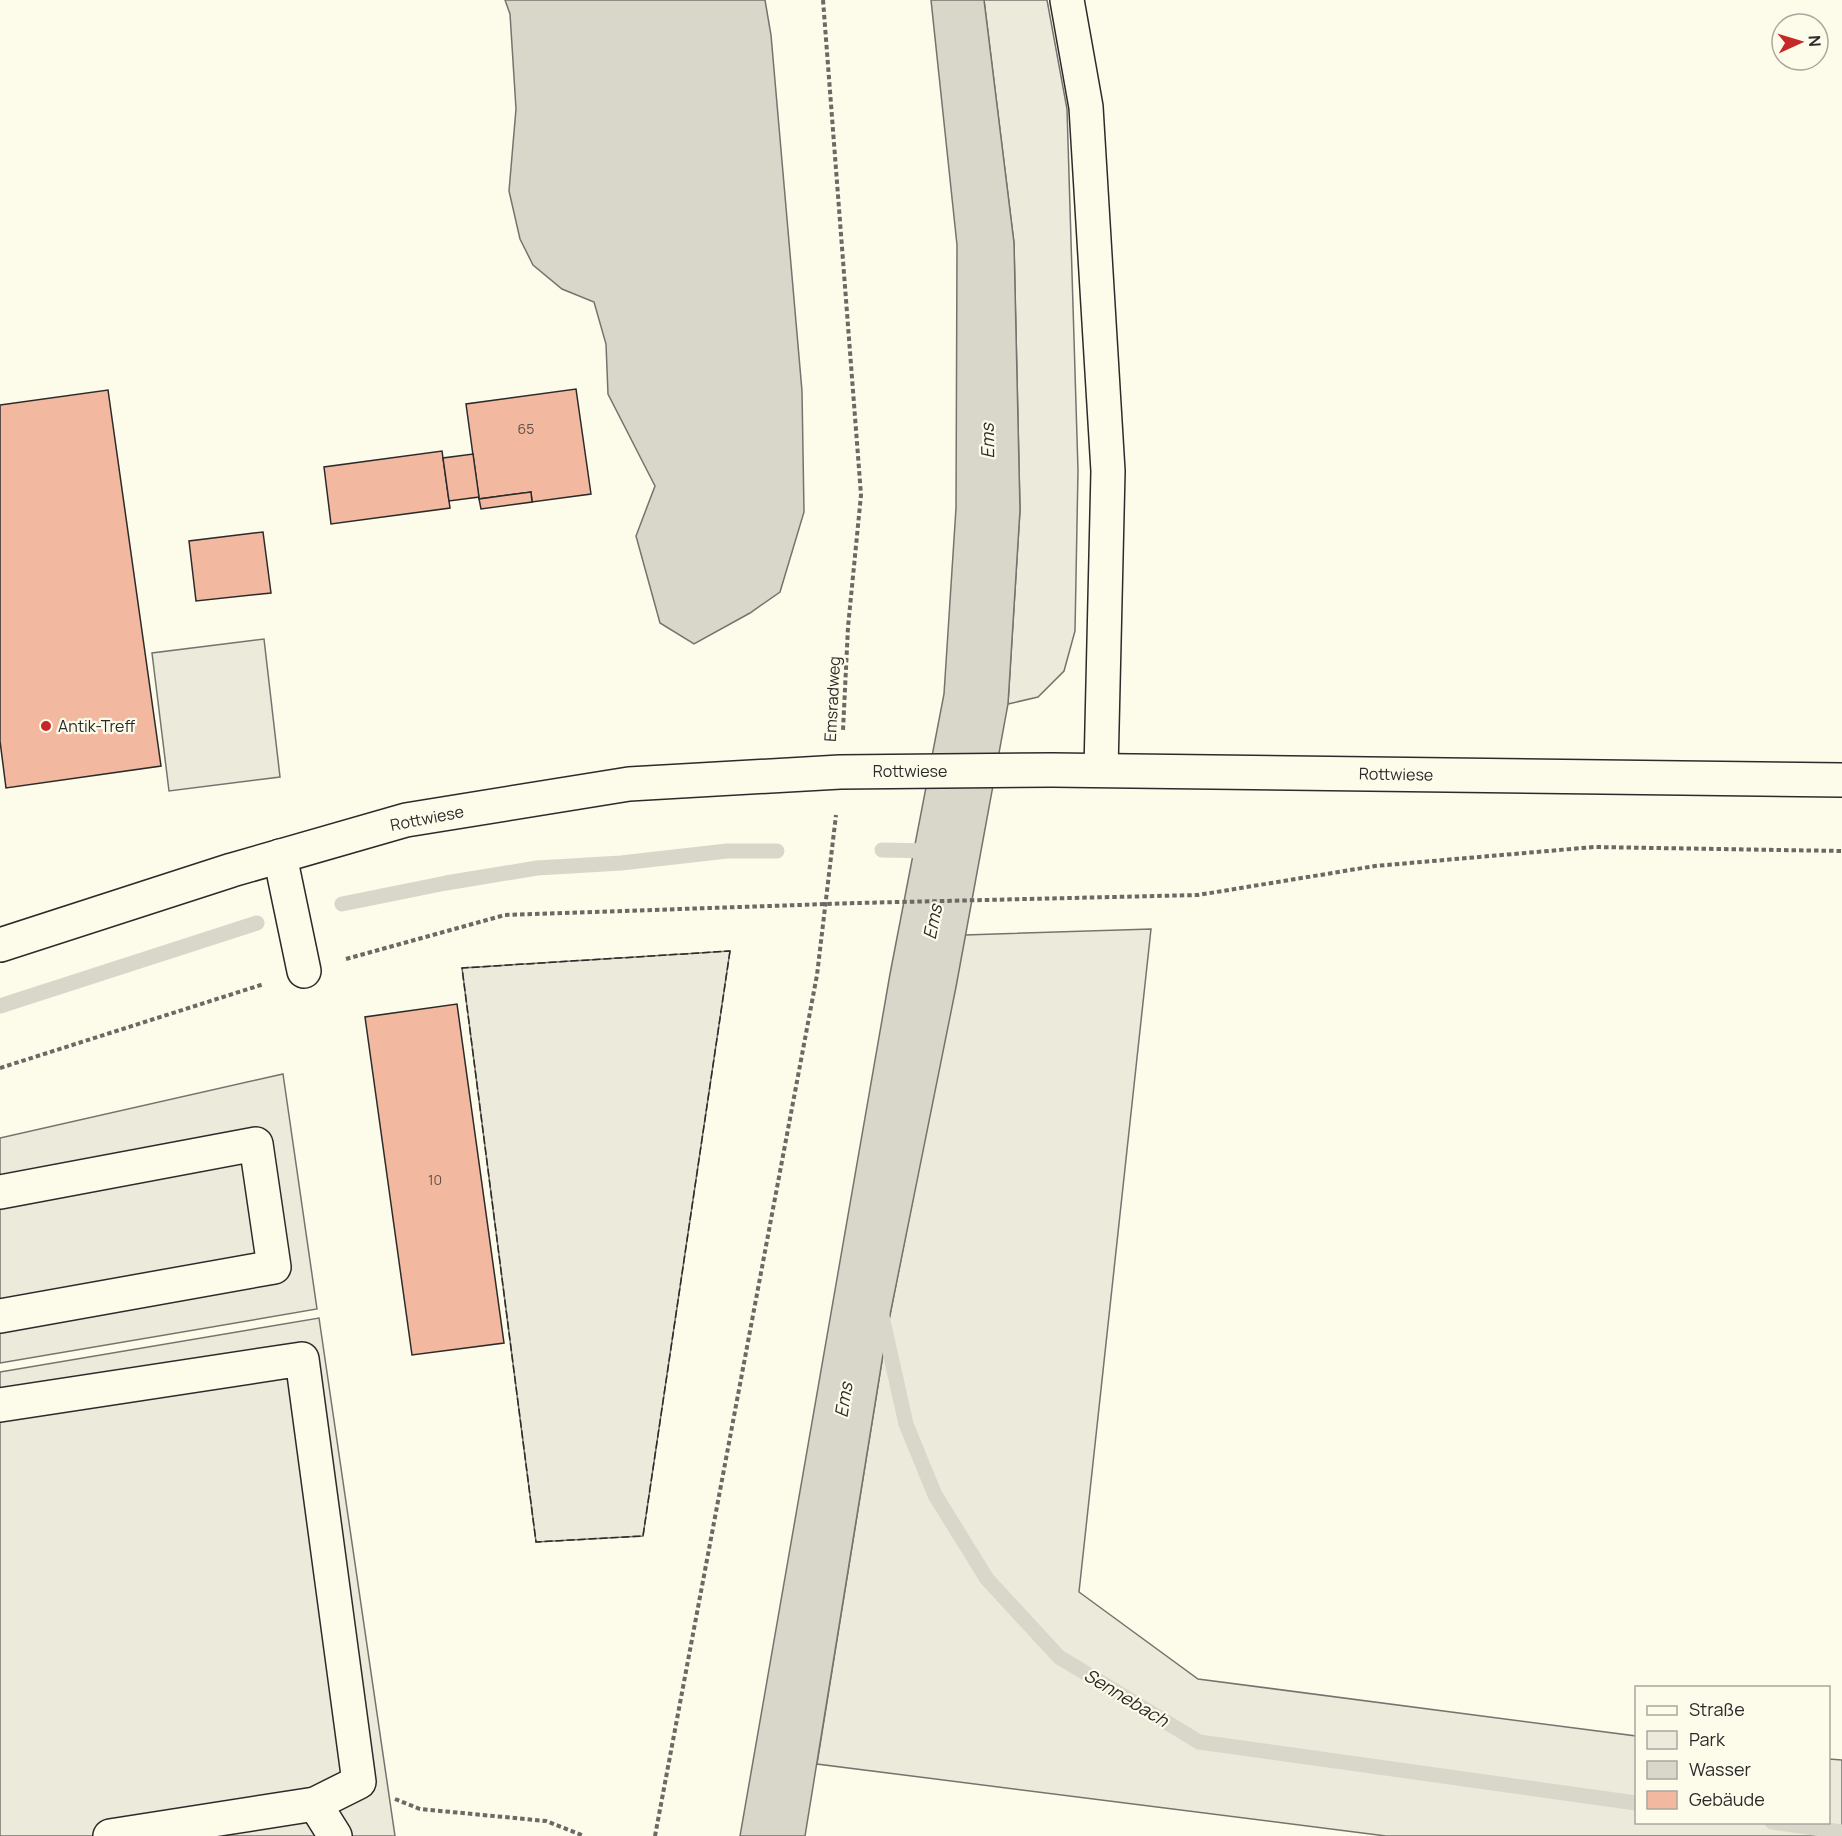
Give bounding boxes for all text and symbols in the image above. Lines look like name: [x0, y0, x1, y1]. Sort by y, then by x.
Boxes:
north arrow: [1770, 12, 1830, 72]
text: N: [1804, 34, 1826, 47]
house number: 65: [518, 419, 534, 438]
water label: Ems: [975, 422, 999, 459]
street label: Emsradweg: [819, 656, 845, 742]
place label: Antik-Treff: [58, 715, 135, 737]
marker: Antik-Treff: [39, 719, 53, 733]
street label: Rottwiese: [873, 760, 947, 782]
street label: Rottwiese: [1359, 762, 1433, 786]
street label: Rottwiese: [388, 800, 466, 836]
water label: Ems: [917, 901, 947, 941]
house number: 10: [428, 1170, 442, 1189]
water label: Ems: [828, 1379, 858, 1419]
water label: Sennebach: [1080, 1663, 1174, 1732]
legend: [1635, 1686, 1830, 1824]
text: Straße: [1689, 1697, 1745, 1721]
text: Park: [1689, 1727, 1726, 1751]
text: Wasser: [1689, 1757, 1751, 1781]
text: Gebäude: [1689, 1787, 1765, 1811]

